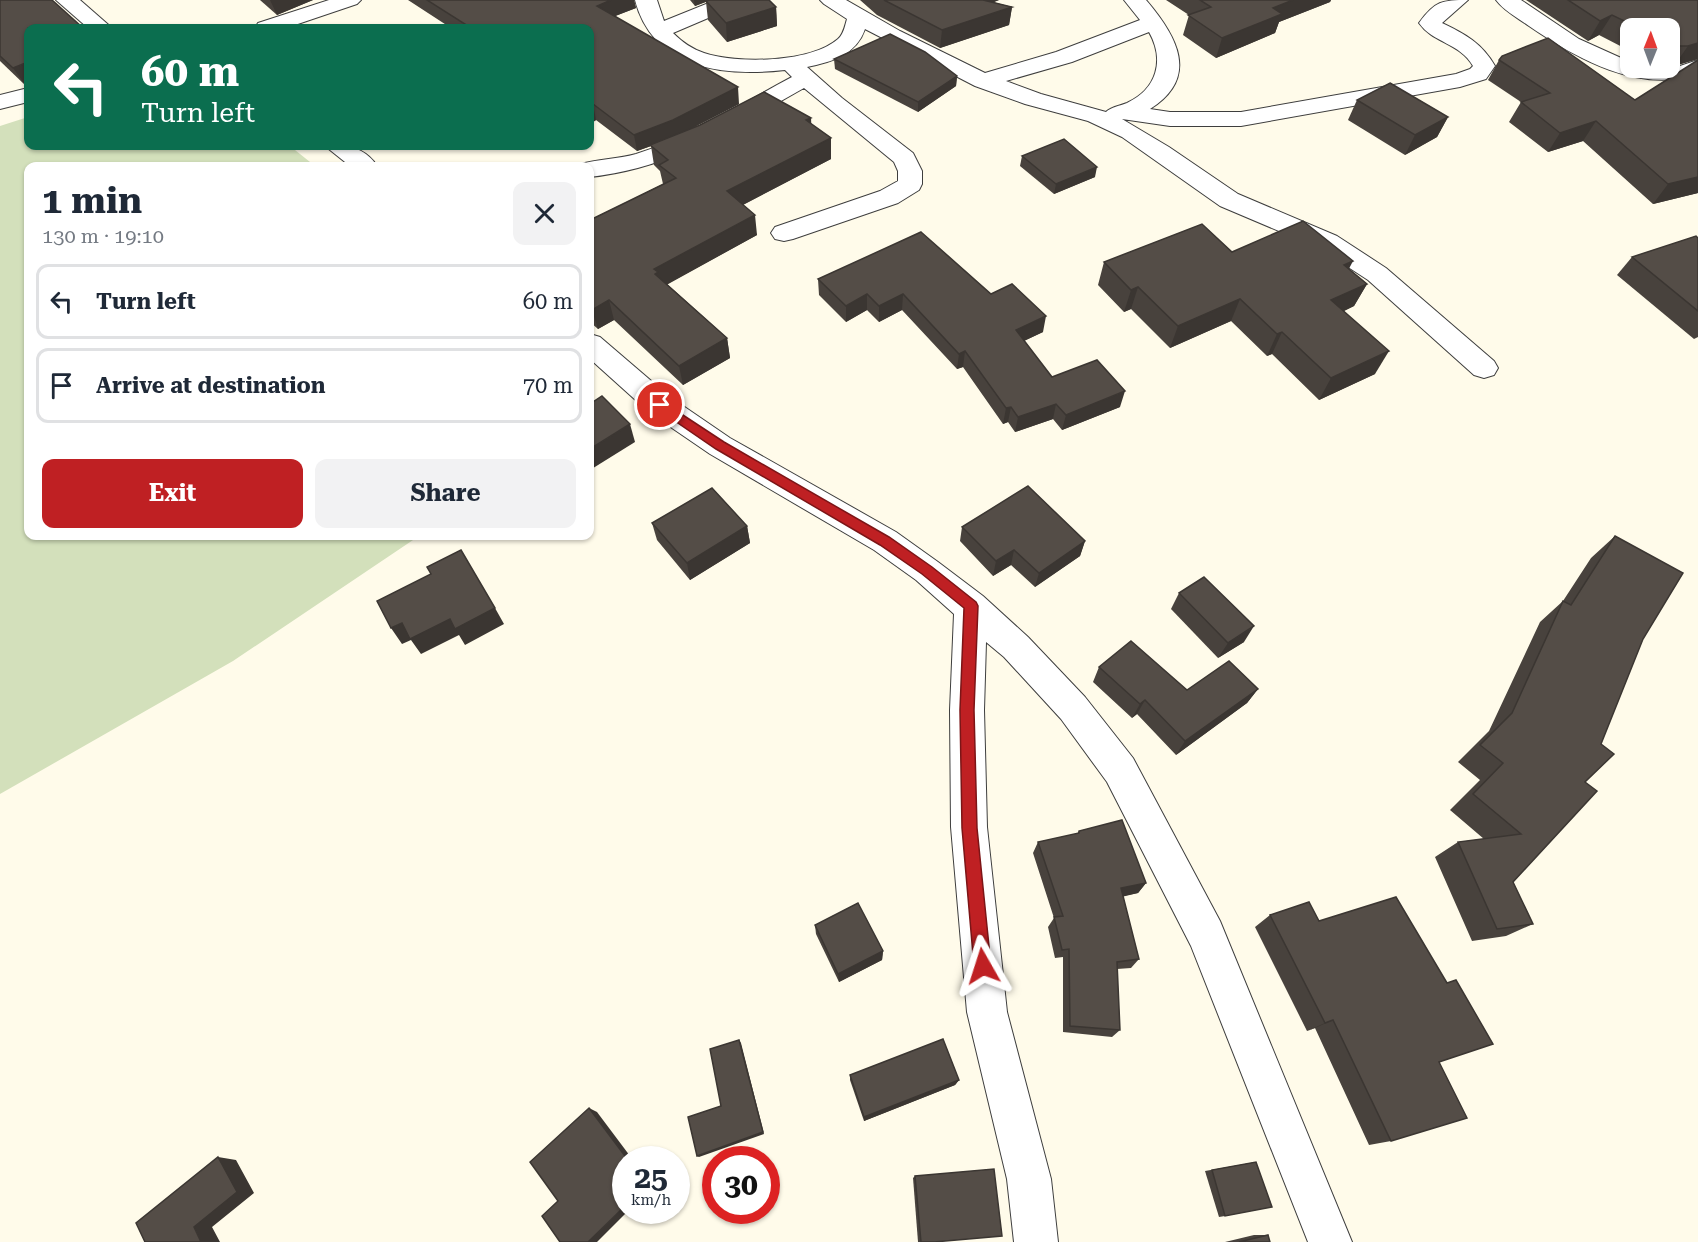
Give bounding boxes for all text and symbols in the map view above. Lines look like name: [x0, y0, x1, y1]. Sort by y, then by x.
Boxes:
north arrow: [1620, 18, 1680, 78]
map controls: [1620, 18, 1680, 78]
text: 60 m: [141, 47, 239, 96]
icon: left: [42, 48, 120, 126]
text: Turn left: [141, 97, 255, 129]
text: 1 min: [42, 180, 142, 222]
button: close: [513, 182, 576, 245]
text: 130 m · 19:10: [42, 224, 164, 248]
icon: left: [45, 285, 78, 318]
text: Turn left: [96, 289, 196, 314]
text: 60 m: [523, 289, 573, 314]
icon: arrive: [45, 369, 78, 402]
text: Arrive at destination: [96, 373, 325, 398]
text: 70 m: [523, 373, 573, 398]
pin: [634, 379, 685, 430]
icon: arrive: [643, 388, 676, 421]
button: Exit: [42, 459, 303, 528]
button: Share: [315, 459, 576, 528]
position arrow: [951, 934, 1015, 998]
speed limit sign: 30: [702, 1146, 780, 1224]
text: 25: [634, 1160, 668, 1195]
text: km/h: [631, 1191, 671, 1209]

